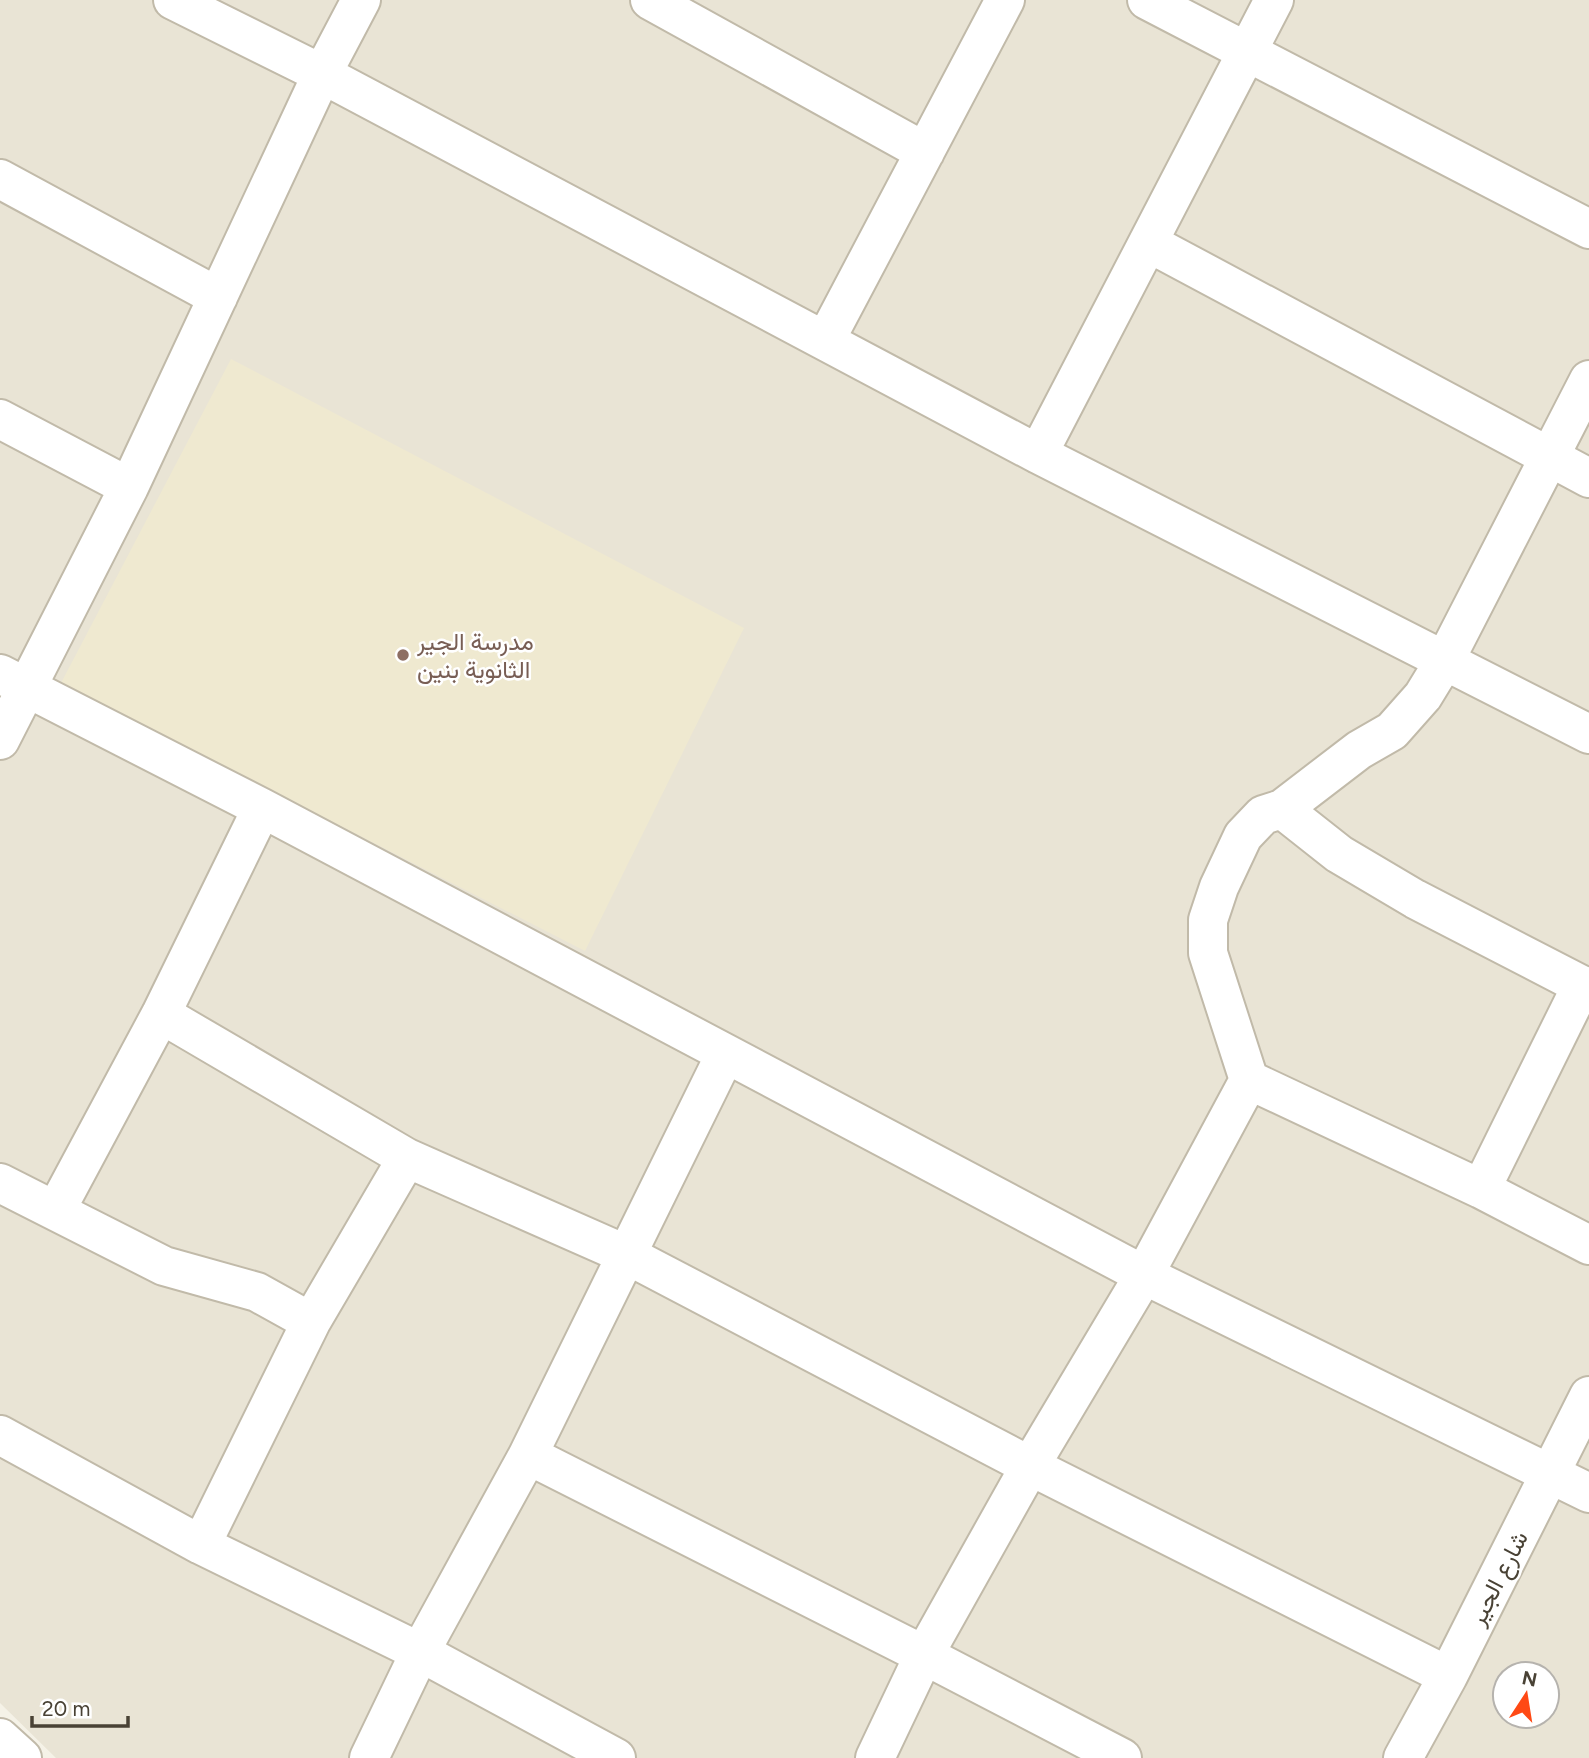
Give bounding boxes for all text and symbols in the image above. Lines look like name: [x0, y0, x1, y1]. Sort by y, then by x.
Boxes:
place label: مدرسة الجير الثانوية بنين: [416, 627, 534, 685]
marker: مدرسة الجير الثانوية بنين: [395, 647, 411, 663]
street label: شارع الجير: [1462, 1526, 1536, 1632]
north arrow: [1491, 1660, 1561, 1730]
text: N: [1520, 1666, 1539, 1692]
scale bar: [32, 1684, 128, 1728]
text: 20 m: [42, 1696, 90, 1721]

